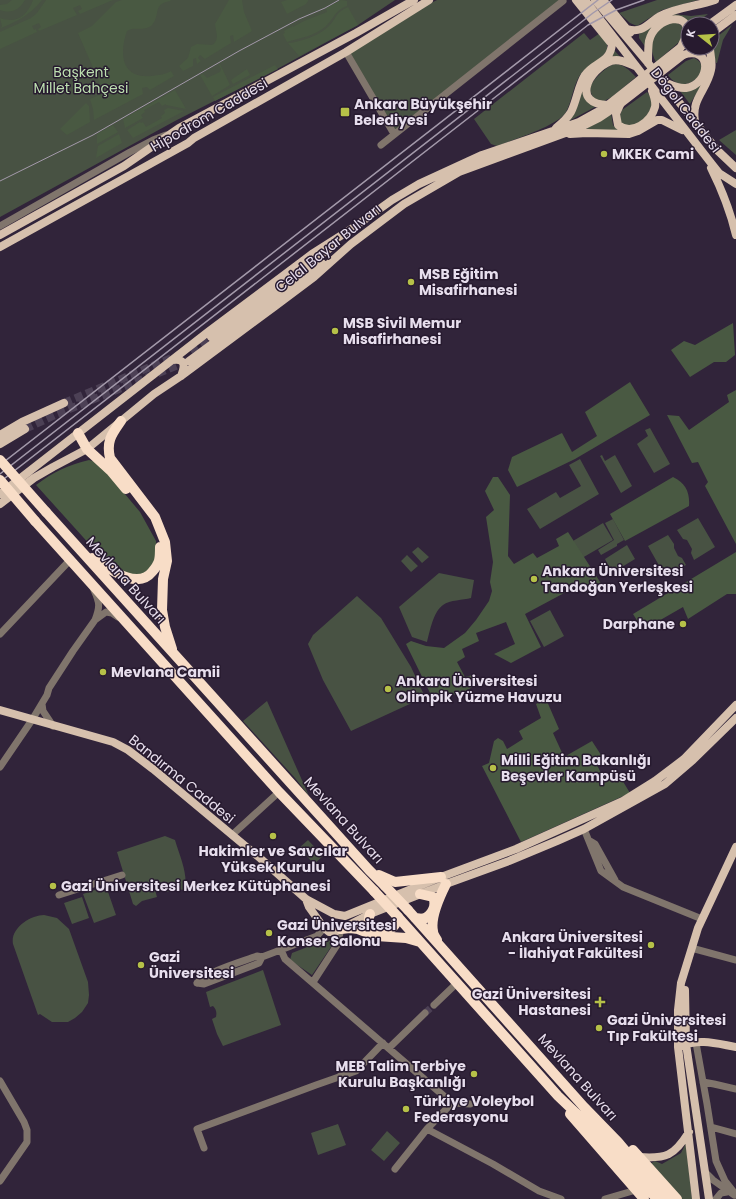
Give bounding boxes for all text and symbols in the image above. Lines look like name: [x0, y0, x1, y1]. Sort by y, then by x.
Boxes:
north arrow: [680, 16, 720, 56]
text: K: [682, 27, 699, 39]
park label: Başkent Millet Bahçesi: [34, 62, 128, 98]
street label: Dögol Caddesi: [646, 63, 726, 157]
street label: Hipodrom Caddesi: [147, 73, 271, 157]
place label: Ankara Büyükşehir Belediyesi: [354, 94, 492, 130]
marker: Ankara Büyükşehir Belediyesi: [339, 106, 351, 118]
place label: MKEK Cami: [612, 144, 694, 164]
marker: MKEK Cami: [599, 149, 609, 159]
street label: Celal Bayar Bulvarı: [271, 199, 385, 297]
place label: MSB Eğitim Misafirhanesi: [419, 264, 517, 300]
marker: MSB Eğitim Misafirhanesi: [406, 277, 416, 287]
place label: MSB Sivil Memur Misafirhanesi: [343, 313, 461, 349]
marker: MSB Sivil Memur Misafirhanesi: [330, 326, 340, 336]
street label: Mevlana Bulvarı: [82, 532, 170, 628]
place label: Ankara Üniversitesi Tandoğan Yerleşkesi: [542, 561, 693, 597]
marker: Ankara Üniversitesi Tandoğan Yerleşkesi: [529, 574, 539, 584]
place label: Darphane: [603, 614, 675, 634]
marker: Darphane: [678, 619, 688, 629]
place label: Mevlana Camii: [111, 662, 220, 682]
marker: Mevlana Camii: [98, 667, 108, 677]
place label: Ankara Üniversitesi Olimpik Yüzme Havuzu: [396, 671, 562, 707]
marker: Ankara Üniversitesi Olimpik Yüzme Havuzu: [383, 684, 393, 694]
street label: Bandırma Caddesi: [125, 730, 239, 828]
place label: Milli Eğitim Bakanlığı Beşevler Kampüsü: [501, 750, 651, 786]
marker: Milli Eğitim Bakanlığı Beşevler Kampüsü: [488, 763, 498, 773]
street label: Mevlana Bulvarı: [300, 772, 388, 868]
marker: Hakimler ve Savcılar Yüksek Kurulu: [268, 831, 278, 841]
place label: Hakimler ve Savcılar Yüksek Kurulu: [199, 841, 347, 877]
place label: Gazi Üniversitesi Merkez Kütüphanesi: [61, 876, 331, 896]
marker: Gazi Üniversitesi Merkez Kütüphanesi: [48, 881, 58, 891]
place label: Gazi Üniversitesi Konser Salonu: [277, 915, 396, 951]
place label: Ankara Üniversitesi - İlahiyat Fakültesi: [502, 927, 643, 963]
marker: Gazi Üniversitesi Konser Salonu: [264, 928, 274, 938]
marker: Ankara Üniversitesi - İlahiyat Fakültesi: [646, 940, 656, 950]
place label: Gazi Üniversitesi: [149, 947, 234, 983]
marker: Gazi Üniversitesi: [136, 960, 146, 970]
place label: Gazi Üniversitesi Hastanesi: [472, 984, 591, 1020]
marker: Gazi Üniversitesi Hastanesi: [594, 996, 606, 1008]
place label: Gazi Üniversitesi Tıp Fakültesi: [607, 1010, 726, 1046]
marker: Gazi Üniversitesi Tıp Fakültesi: [594, 1023, 604, 1033]
street label: Mevlana Bulvarı: [534, 1029, 622, 1125]
place label: MEB Talim Terbiye Kurulu Başkanlığı: [336, 1056, 466, 1092]
marker: MEB Talim Terbiye Kurulu Başkanlığı: [469, 1069, 479, 1079]
place label: Türkiye Voleybol Federasyonu: [414, 1091, 534, 1127]
marker: Türkiye Voleybol Federasyonu: [401, 1104, 411, 1114]

